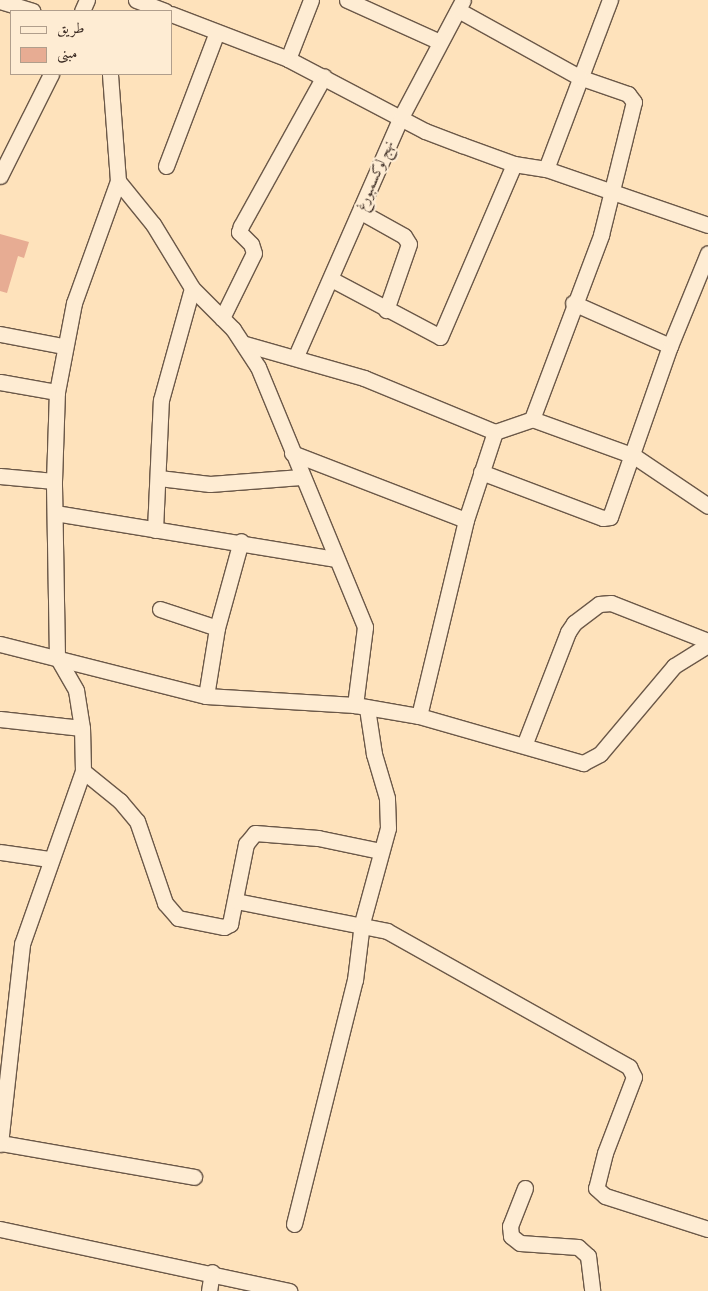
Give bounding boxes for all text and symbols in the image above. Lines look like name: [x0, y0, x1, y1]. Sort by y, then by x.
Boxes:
legend: [10, 10, 172, 75]
text: طريق: [57, 19, 84, 40]
text: مبنى: [57, 44, 77, 65]
street label: نهج لوكسمبورغ: [353, 138, 399, 214]

